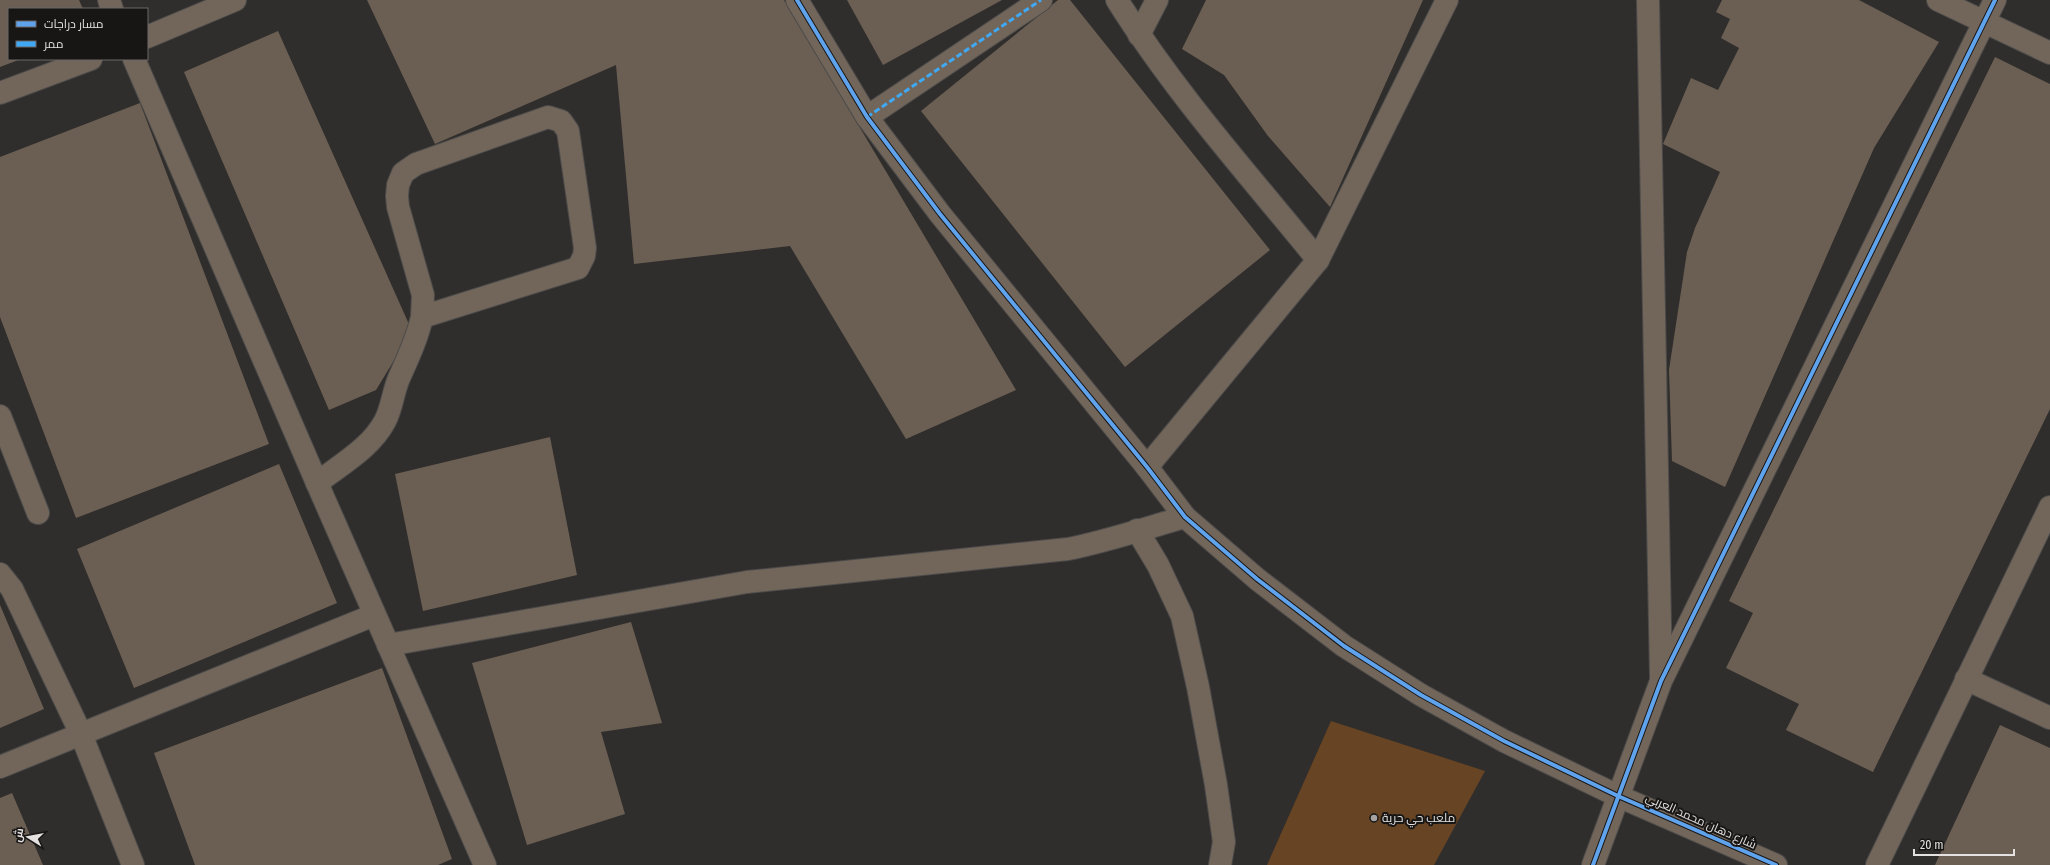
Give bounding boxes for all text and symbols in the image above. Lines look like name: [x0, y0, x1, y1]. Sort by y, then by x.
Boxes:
legend: [8, 8, 148, 60]
text: مسار دراجات: [44, 17, 103, 31]
text: ممر: [43, 37, 63, 51]
street label: شارع دهان محمد العربي: [1642, 790, 1759, 854]
place label: ملعب حي حرية: [1382, 811, 1455, 828]
marker: ملعب حي حرية: [1369, 813, 1379, 823]
north arrow: [8, 817, 48, 857]
text: ش: [11, 827, 26, 843]
scale bar: [1914, 831, 2014, 857]
text: 20 m: [1920, 838, 1944, 852]

